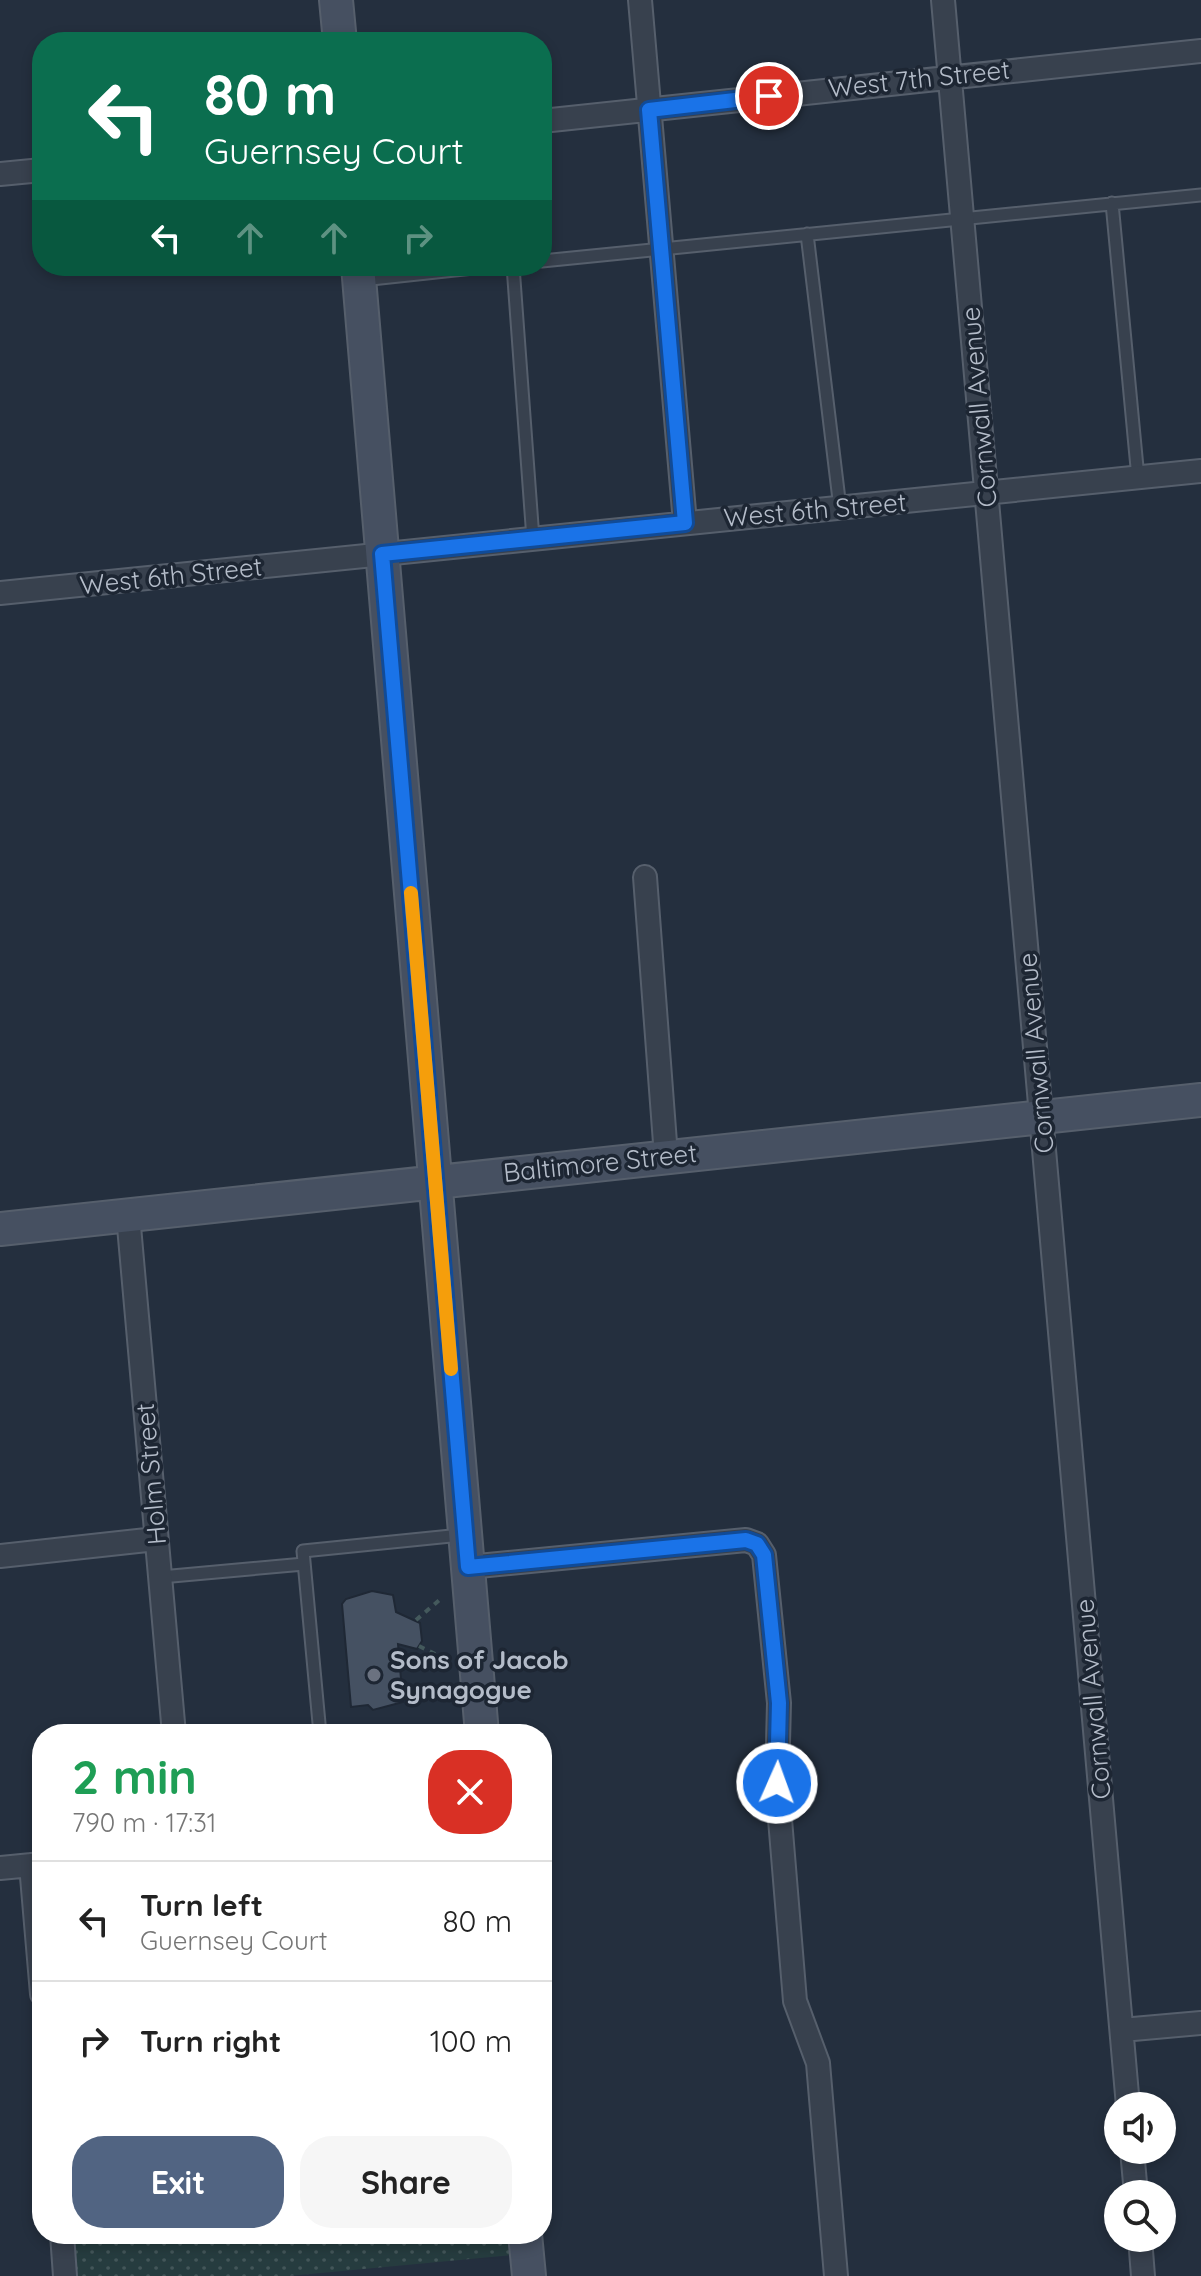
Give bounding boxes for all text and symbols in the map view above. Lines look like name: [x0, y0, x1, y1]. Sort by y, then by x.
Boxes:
street label: West 7th Street: [826, 53, 1011, 104]
text: 80 m: [204, 59, 336, 129]
pin: [735, 62, 803, 130]
icon: left: [72, 64, 176, 168]
icon: arrive: [747, 74, 791, 118]
text: Guernsey Court: [204, 128, 464, 173]
icon: left: [144, 216, 188, 260]
icon: ahead: [228, 216, 272, 260]
icon: ahead: [312, 216, 356, 260]
icon: right: [396, 216, 440, 260]
street label: Cornwall Avenue: [953, 305, 1004, 509]
street label: West 6th Street: [722, 485, 908, 534]
street label: West 6th Street: [78, 550, 264, 601]
street label: Cornwall Avenue: [1010, 951, 1061, 1155]
street label: Baltimore Street: [501, 1136, 698, 1189]
street label: Holm Street: [128, 1402, 173, 1546]
street label: Cornwall Avenue: [1067, 1597, 1118, 1801]
place label: Sons of Jacob Synagogue: [390, 1643, 569, 1706]
marker: Sons of Jacob Synagogue: [365, 1666, 383, 1684]
position arrow: [735, 1741, 819, 1825]
text: 2 min: [72, 1746, 197, 1806]
button: close: [428, 1750, 512, 1834]
text: 790 m · 17:31: [72, 1806, 216, 1839]
text: Turn left: [140, 1886, 263, 1924]
icon: left: [72, 1899, 116, 1943]
text: 80 m: [442, 1902, 512, 1940]
text: Guernsey Court: [140, 1924, 328, 1957]
icon: right: [72, 2019, 116, 2063]
text: Turn right: [140, 2022, 281, 2060]
text: 100 m: [430, 2022, 512, 2060]
map controls: [1104, 2092, 1176, 2252]
button: sound: [1104, 2092, 1176, 2164]
button: Exit: [72, 2136, 284, 2228]
button: Share: [300, 2136, 512, 2228]
button: search: [1104, 2180, 1176, 2252]

